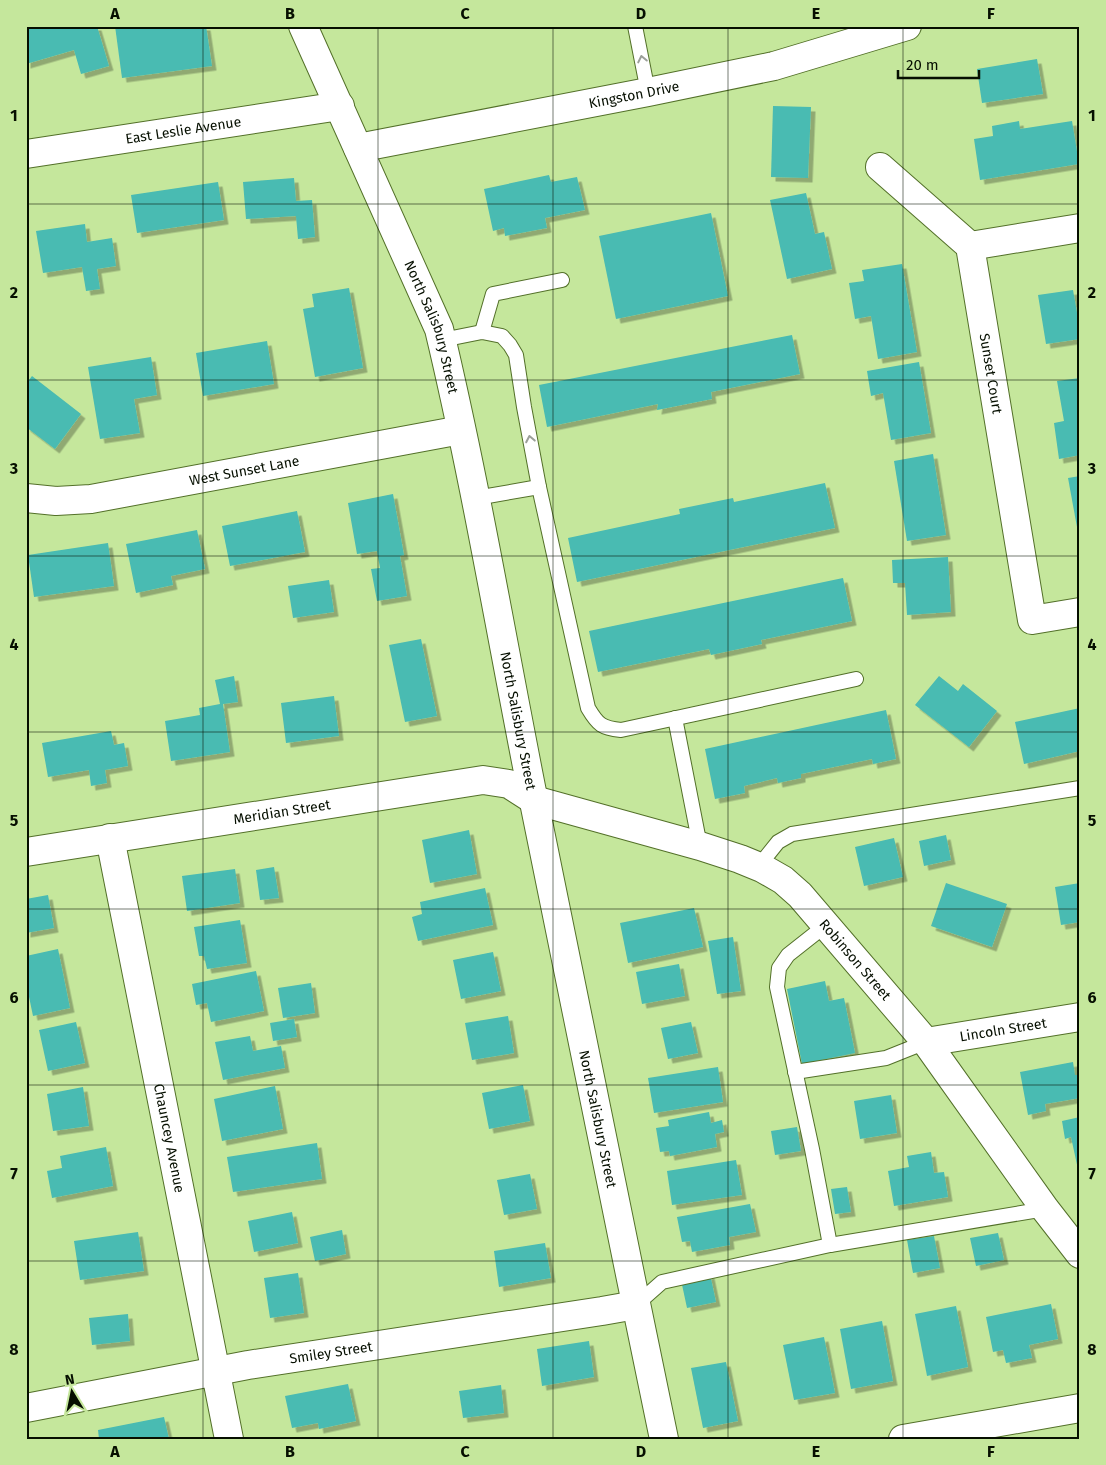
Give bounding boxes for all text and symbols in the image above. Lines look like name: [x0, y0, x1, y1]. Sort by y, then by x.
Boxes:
text: A: [109, 4, 120, 23]
text: B: [285, 4, 295, 23]
text: C: [460, 4, 470, 23]
text: D: [636, 4, 646, 23]
text: E: [812, 4, 820, 23]
text: F: [987, 4, 995, 23]
scale bar: [898, 48, 980, 80]
one-way arrow: [637, 55, 647, 63]
text: 20 m: [906, 56, 939, 74]
street label: Kingston Drive: [587, 78, 681, 112]
text: 1: [10, 106, 18, 125]
text: 1: [1088, 106, 1096, 125]
street label: East Leslie Avenue: [124, 113, 242, 148]
street label: North Salisbury Street: [400, 258, 462, 396]
text: 2: [10, 283, 18, 302]
text: 2: [1088, 283, 1096, 302]
street label: Sunset Court: [976, 332, 1006, 416]
one-way arrow: [525, 435, 535, 443]
street label: West Sunset Lane: [188, 452, 301, 490]
text: 3: [9, 459, 18, 478]
text: 3: [1087, 459, 1096, 478]
text: 4: [9, 635, 19, 654]
text: 4: [1087, 635, 1097, 654]
street label: North Salisbury Street: [496, 650, 540, 793]
street label: Meridian Street: [232, 796, 332, 828]
text: 5: [10, 811, 19, 830]
text: 5: [1088, 811, 1097, 830]
street label: Robinson Street: [815, 916, 895, 1005]
text: 6: [9, 988, 19, 1007]
text: 6: [1087, 988, 1097, 1007]
street label: Lincoln Street: [958, 1014, 1049, 1045]
street label: North Salisbury Street: [575, 1049, 620, 1191]
street label: Chauncey Avenue: [150, 1082, 188, 1194]
text: 7: [10, 1164, 18, 1183]
text: 7: [1088, 1164, 1096, 1183]
street label: Smiley Street: [288, 1338, 375, 1368]
text: 8: [9, 1340, 19, 1359]
text: 8: [1087, 1340, 1097, 1359]
north arrow: [48, 1368, 98, 1418]
text: N: [64, 1371, 76, 1389]
text: A: [109, 1442, 120, 1461]
text: B: [285, 1442, 295, 1461]
text: C: [460, 1442, 470, 1461]
text: D: [636, 1442, 646, 1461]
text: E: [812, 1442, 820, 1461]
text: F: [987, 1442, 995, 1461]

